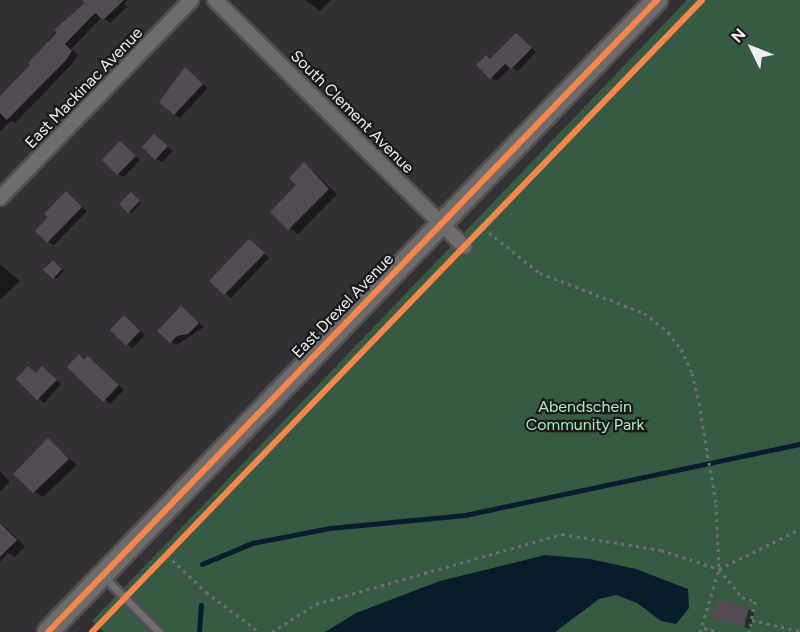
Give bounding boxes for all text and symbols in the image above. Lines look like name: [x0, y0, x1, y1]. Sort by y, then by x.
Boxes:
north arrow: [722, 18, 782, 78]
street label: East Mackinac Avenue: [21, 24, 147, 152]
text: N: [727, 24, 750, 46]
street label: South Clement Avenue: [286, 46, 418, 178]
street label: East Drexel Avenue: [288, 250, 398, 362]
park label: Abendschein Community Park: [526, 397, 644, 435]

